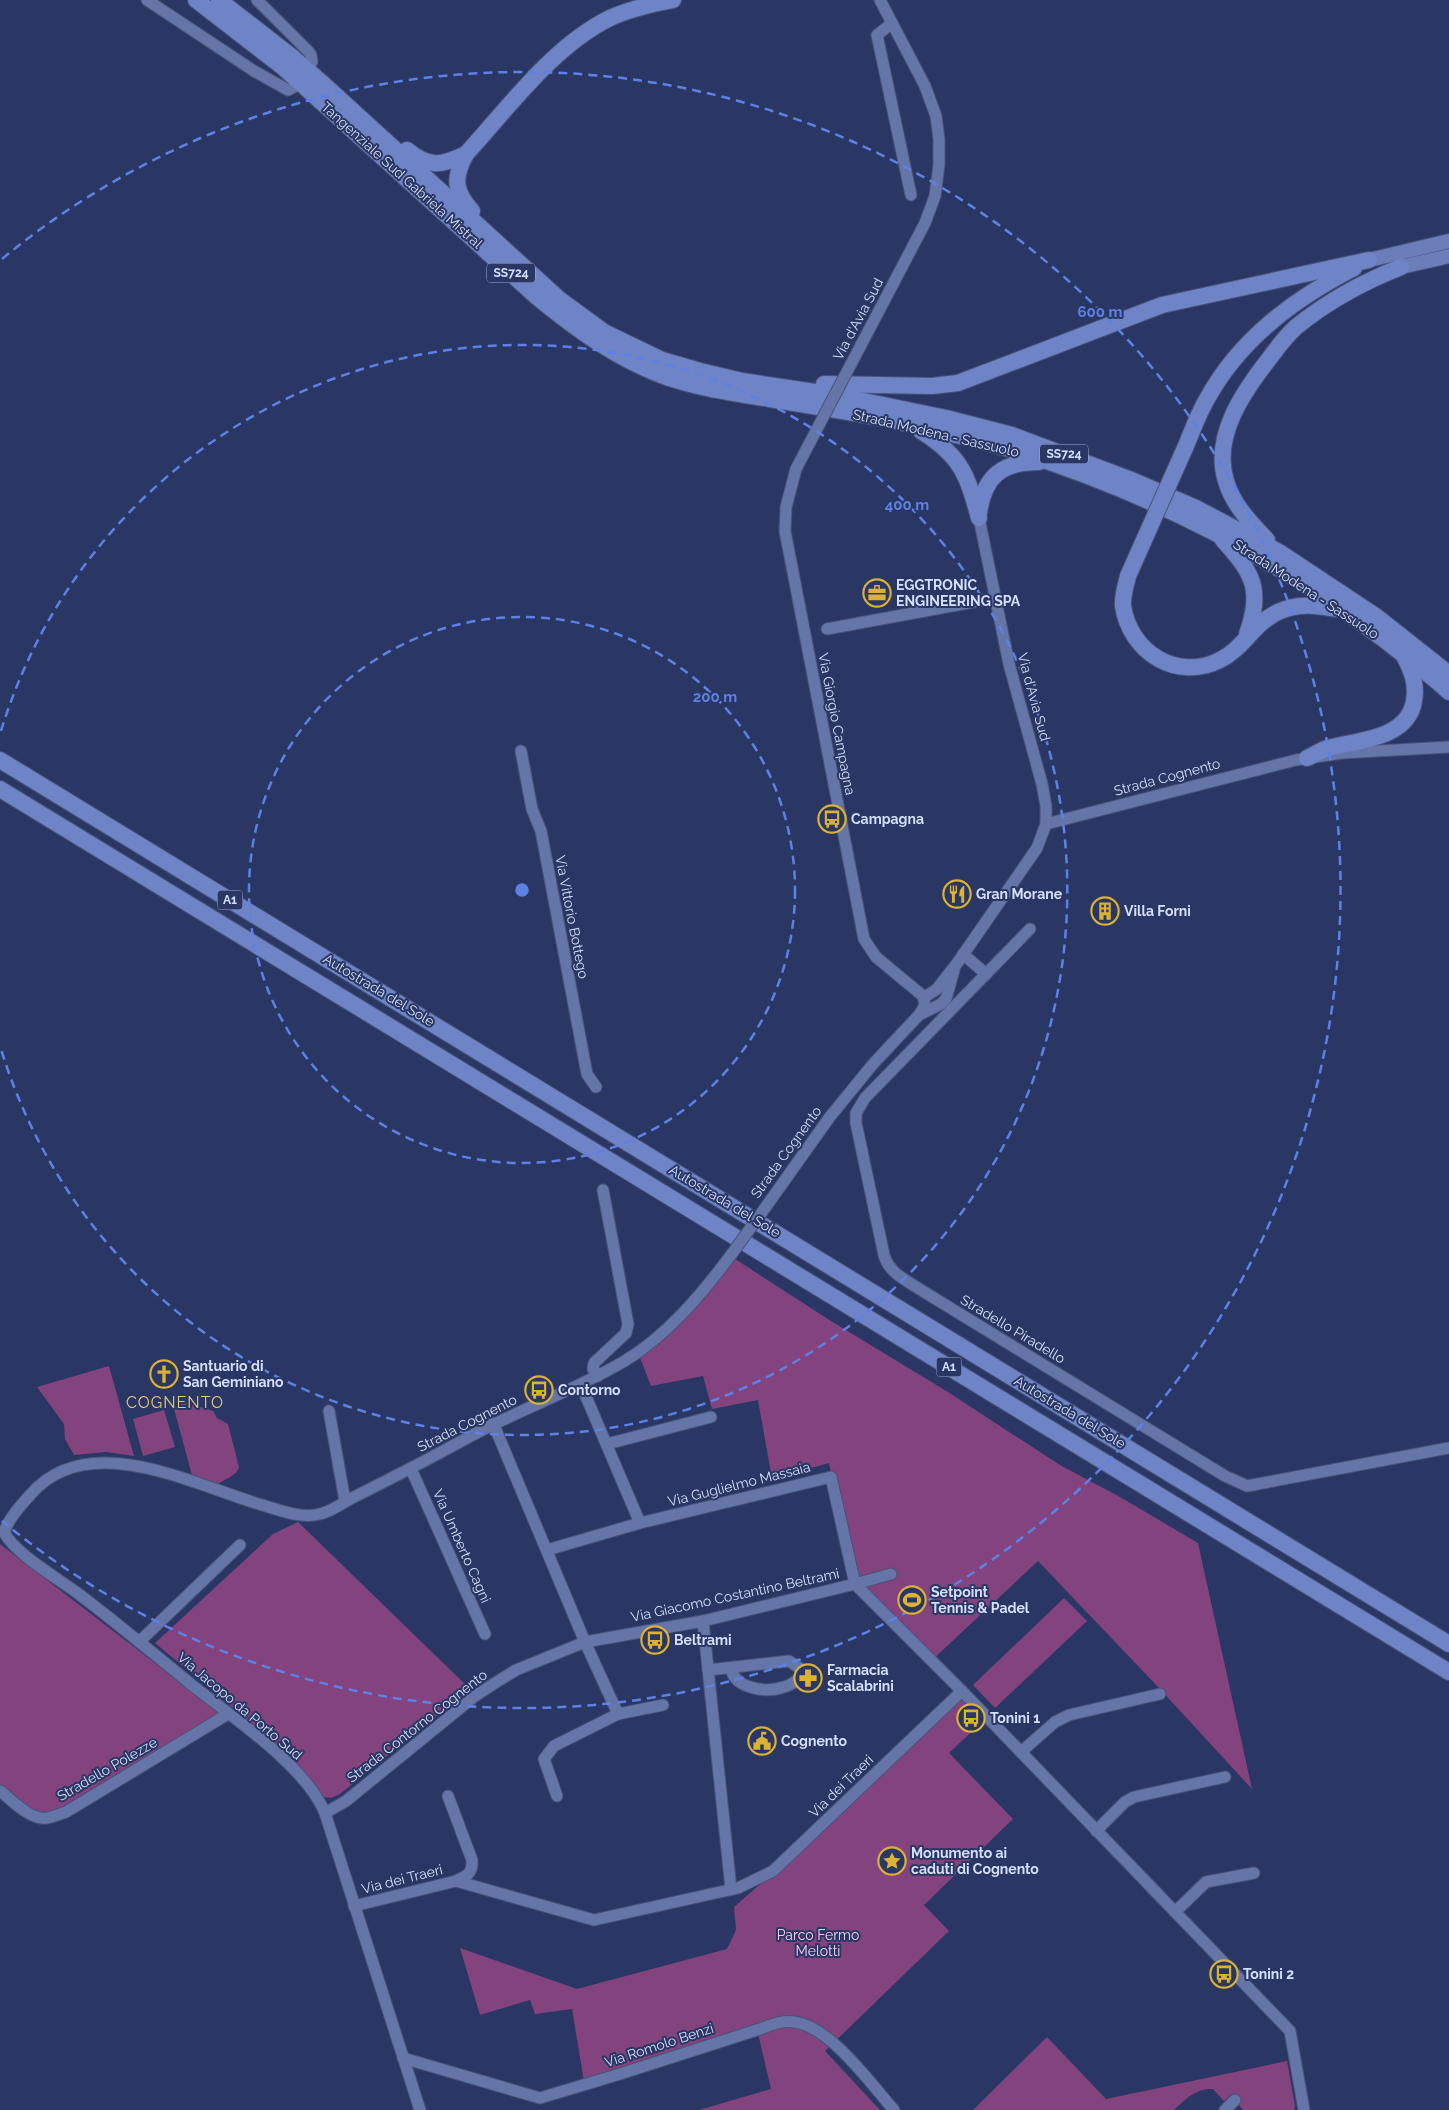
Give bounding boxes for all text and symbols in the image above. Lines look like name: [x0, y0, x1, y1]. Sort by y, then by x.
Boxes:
street label: Tangenziale Sud Gabriela Mistral: [318, 99, 486, 252]
road number: SS724: [487, 264, 535, 282]
street label: Via d'Avia Sud: [830, 275, 886, 363]
text: 600 m: [1077, 303, 1123, 321]
street label: Strada Modena - Sassuolo: [851, 406, 1021, 460]
road number: SS724: [1040, 444, 1088, 464]
text: 400 m: [885, 496, 929, 514]
street label: Strada Modena - Sassuolo: [1230, 536, 1382, 642]
place label: EGGTRONIC ENGINEERING SPA: [896, 577, 1021, 609]
office icon: EGGTRONIC ENGINEERING SPA: [862, 578, 892, 608]
street label: Via d'Avia Sud: [1015, 651, 1053, 743]
street label: Via Giorgio Campagna: [815, 652, 859, 796]
text: 200 m: [693, 688, 737, 706]
street label: Strada Cognento: [1112, 755, 1222, 799]
bus stop icon: Campagna: [817, 804, 847, 834]
place label: Campagna: [851, 811, 924, 827]
street label: Via Vittorio Bottego: [552, 854, 592, 980]
restaurant icon: Gran Morane: [942, 879, 972, 909]
centre of rings: [513, 881, 531, 899]
place label: Gran Morane: [976, 886, 1063, 902]
road number: A1: [218, 890, 242, 910]
building icon: Villa Forni: [1090, 896, 1120, 926]
place label: Villa Forni: [1124, 903, 1191, 919]
street label: Autostrada del Sole: [320, 950, 438, 1030]
street label: Strada Cognento: [747, 1103, 825, 1201]
street label: Autostrada del Sole: [666, 1161, 784, 1241]
street label: Stradello Piradello: [958, 1291, 1068, 1367]
place label: Santuario di San Geminiano: [183, 1358, 284, 1390]
road number: A1: [936, 1358, 962, 1376]
church icon: Santuario di San Geminiano: [149, 1359, 179, 1389]
street label: Autostrada del Sole: [1011, 1372, 1129, 1452]
bus stop icon: Contorno: [524, 1375, 554, 1405]
place label: Contorno: [558, 1382, 621, 1398]
street label: Strada Cognento: [415, 1391, 519, 1455]
district label: COGNENTO: [126, 1393, 224, 1412]
street label: Via Guglielmo Massaia: [666, 1459, 812, 1509]
street label: Via Umberto Cagni: [430, 1487, 494, 1605]
street label: Via Giacomo Costantino Beltrami: [629, 1565, 841, 1625]
place label: Setpoint Tennis & Padel: [931, 1584, 1030, 1616]
sports icon: Setpoint Tennis & Padel: [897, 1585, 927, 1615]
bus stop icon: Beltrami: [640, 1625, 670, 1655]
place label: Beltrami: [674, 1632, 732, 1648]
street label: Via Jacopo da Porto Sud: [174, 1649, 306, 1763]
place label: Farmacia Scalabrini: [827, 1662, 894, 1694]
pharmacy icon: Farmacia Scalabrini: [793, 1663, 823, 1693]
street label: Strada Contorno Cognento: [344, 1666, 490, 1786]
bus stop icon: Tonini 1: [956, 1703, 986, 1733]
place label: Tonini 1: [990, 1710, 1040, 1726]
public building icon: Cognento: [747, 1726, 777, 1756]
place label: Cognento: [781, 1733, 847, 1749]
street label: Stradello Polezze: [54, 1734, 160, 1804]
street label: Via dei Traeri: [806, 1751, 876, 1821]
place label: Monumento ai caduti di Cognento: [911, 1845, 1039, 1877]
place icon: Monumento ai caduti di Cognento: [877, 1846, 907, 1876]
street label: Via dei Traeri: [360, 1861, 444, 1897]
park label: Parco Fermo Melotti: [777, 1927, 859, 1959]
bus stop icon: Tonini 2: [1209, 1959, 1239, 1989]
place label: Tonini 2: [1243, 1966, 1294, 1982]
street label: Via Romolo Benzi: [603, 2020, 715, 2070]

